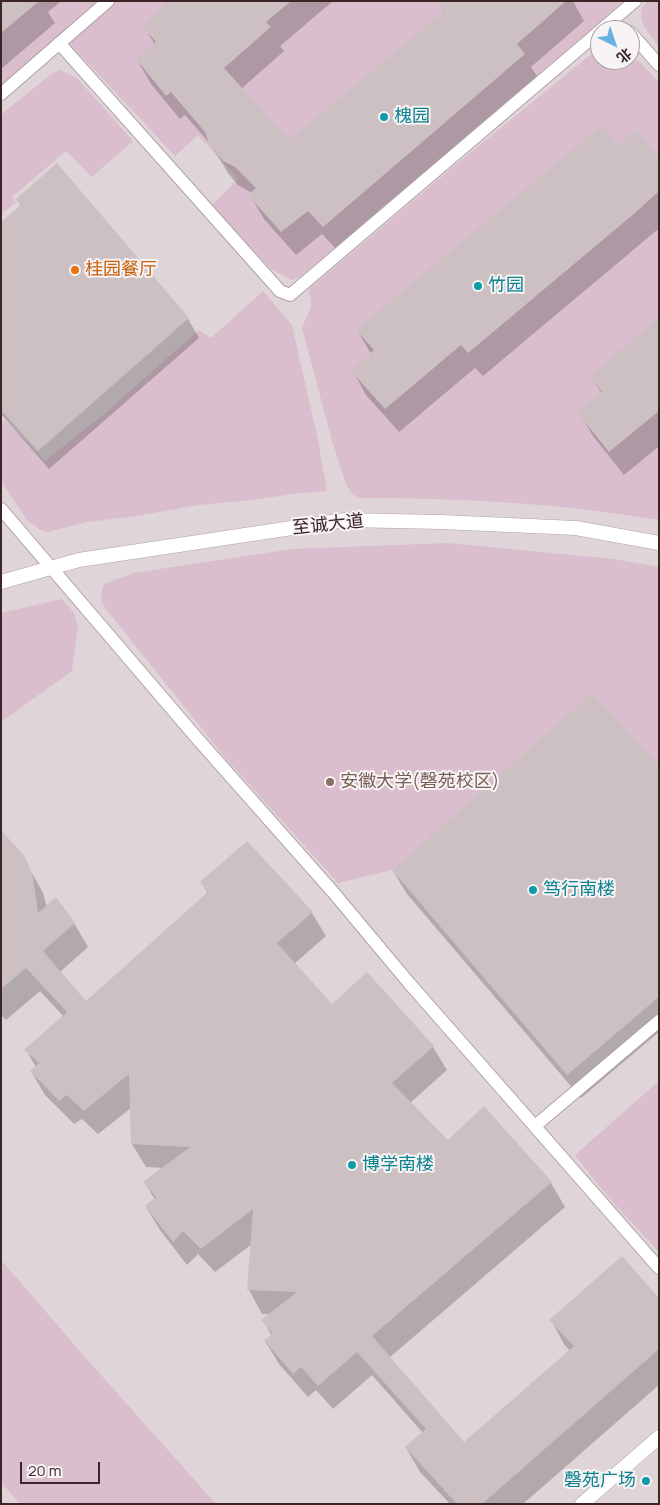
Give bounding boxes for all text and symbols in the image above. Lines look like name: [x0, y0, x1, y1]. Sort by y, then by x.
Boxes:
north arrow: [590, 20, 640, 70]
text: 北: [613, 44, 636, 68]
place label: 槐园: [394, 106, 430, 128]
marker: 槐园: [378, 111, 390, 123]
place label: 桂园餐厅: [85, 259, 157, 281]
marker: 桂园餐厅: [69, 264, 81, 276]
place label: 竹园: [488, 275, 524, 297]
marker: 竹园: [472, 280, 484, 292]
street label: 至诚大道: [291, 510, 365, 540]
place label: 安徽大学(磬苑校区): [340, 771, 499, 793]
marker: 安徽大学(磬苑校区): [324, 776, 336, 788]
place label: 笃行南楼: [543, 879, 615, 901]
marker: 笃行南楼: [527, 884, 539, 896]
place label: 博学南楼: [362, 1154, 434, 1176]
marker: 博学南楼: [346, 1159, 358, 1171]
scale bar: [22, 1452, 102, 1484]
text: 20 m: [28, 1460, 61, 1481]
place label: 磬苑广场: [564, 1470, 636, 1492]
marker: 磬苑广场: [640, 1475, 652, 1487]

